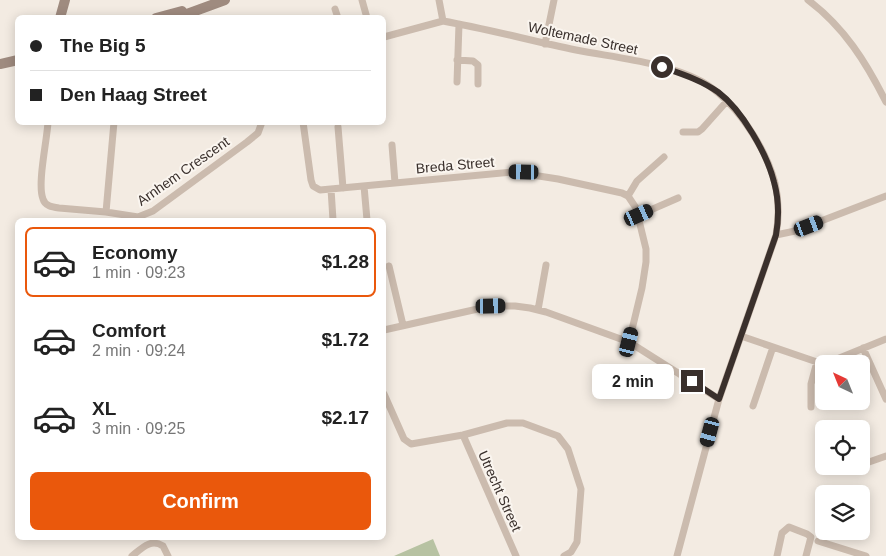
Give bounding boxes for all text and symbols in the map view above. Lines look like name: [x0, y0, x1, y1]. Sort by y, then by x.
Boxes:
street label: Woltemade Street: [527, 19, 639, 57]
text: The Big 5: [60, 35, 146, 56]
route start: [651, 56, 673, 78]
text: Den Haag Street: [60, 84, 207, 105]
street label: Arnhem Crescent: [134, 133, 232, 209]
street label: Breda Street: [415, 154, 495, 176]
car: [508, 164, 539, 180]
car: [622, 202, 655, 228]
car: [792, 214, 825, 238]
icon: car: [32, 240, 77, 285]
text: Economy: [92, 242, 178, 263]
text: $1.28: [321, 251, 369, 272]
text: 1 min · 09:23: [92, 264, 185, 281]
car: [475, 298, 506, 314]
icon: car: [32, 318, 77, 363]
text: Comfort: [92, 320, 166, 341]
car: [618, 326, 639, 358]
text: $1.72: [321, 329, 369, 350]
text: 2 min · 09:24: [92, 342, 185, 359]
north arrow: [815, 355, 870, 410]
map controls: [815, 355, 870, 540]
callout: 2 min: [592, 364, 674, 398]
route end: [681, 370, 703, 392]
text: 2 min: [612, 373, 654, 390]
icon: car: [32, 396, 77, 441]
text: XL: [92, 398, 116, 419]
text: $2.17: [321, 407, 369, 428]
car: [698, 416, 721, 448]
text: 3 min · 09:25: [92, 420, 185, 437]
button: locate: [815, 420, 870, 475]
street label: Utrecht Street: [475, 448, 525, 534]
button: Confirm: [30, 472, 371, 530]
button: layers: [815, 485, 870, 540]

